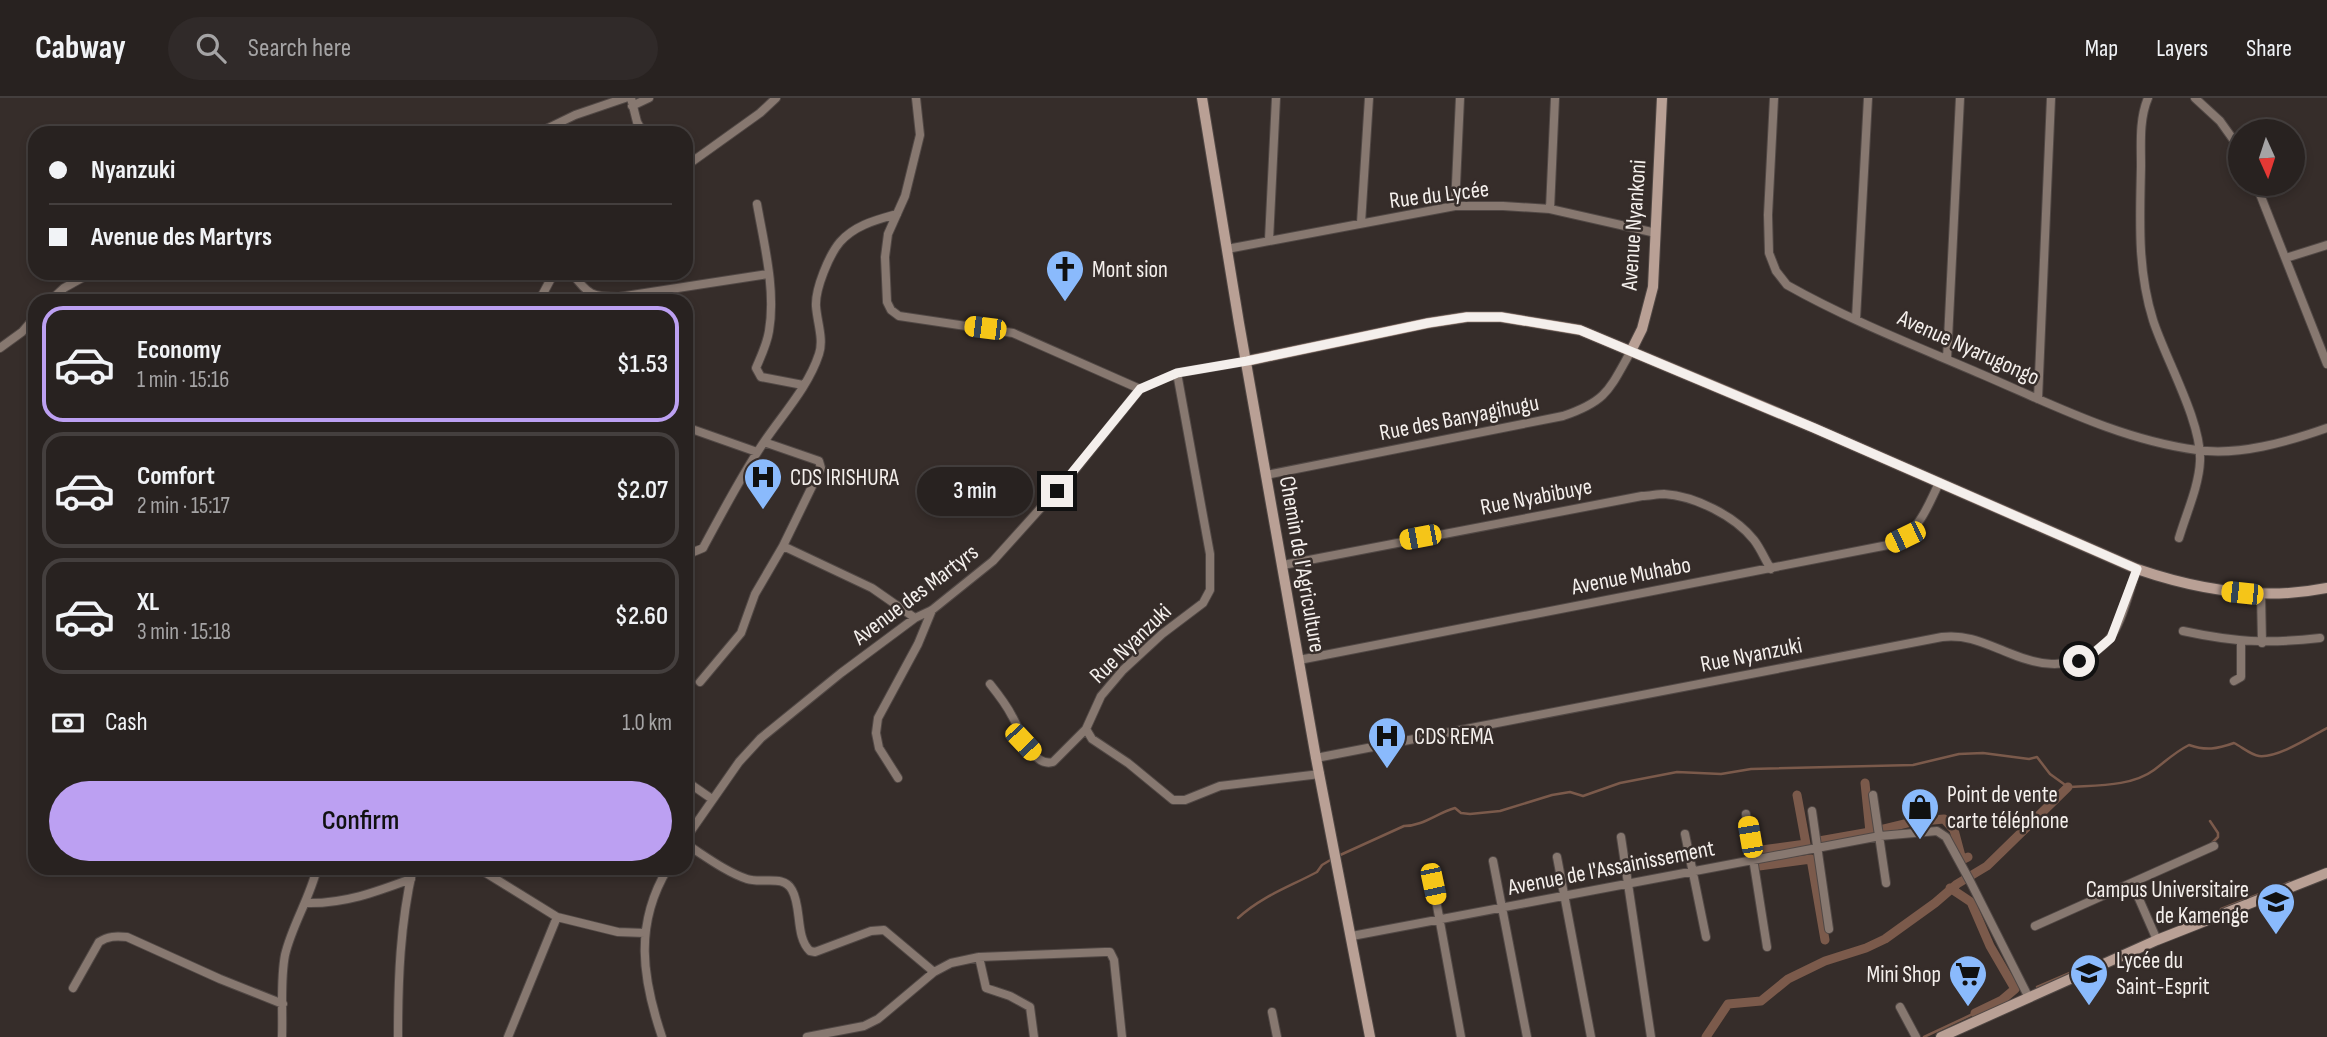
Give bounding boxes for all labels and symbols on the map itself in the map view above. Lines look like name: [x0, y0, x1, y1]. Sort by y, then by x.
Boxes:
north arrow: [2228, 119, 2305, 196]
street label: Avenue Nyankoni: [1615, 159, 1653, 292]
street label: Rue du Lycée: [1388, 175, 1491, 215]
church icon: Mont sion: [1044, 248, 1086, 303]
place label: Mont sion: [1092, 256, 1168, 284]
street label: Avenue Nyarugongo: [1892, 304, 2044, 392]
car: [963, 315, 1008, 341]
street label: Rue des Banyagihugu: [1377, 389, 1541, 447]
hospital icon: CDS IRISHURA: [742, 456, 784, 511]
place label: CDS IRISHURA: [790, 464, 899, 492]
callout: 3 min: [917, 466, 1032, 516]
street label: Rue Nyabibuye: [1478, 472, 1594, 522]
street label: Chemin de l'Agriculture: [1273, 474, 1331, 655]
route end: [1041, 475, 1073, 507]
car: [1882, 518, 1929, 556]
car: [1398, 523, 1443, 551]
street label: Avenue des Martyrs: [846, 538, 984, 652]
street label: Avenue Muhabo: [1568, 551, 1693, 601]
car: [2221, 580, 2264, 606]
street label: Rue Nyanzuki: [1084, 598, 1177, 690]
street label: Rue Nyanzuki: [1698, 631, 1804, 679]
route start: [2063, 645, 2095, 677]
hospital icon: CDS REMA: [1366, 715, 1408, 770]
car: [1001, 719, 1046, 765]
place label: CDS REMA: [1414, 723, 1494, 751]
place label: Point de vente carte téléphone: [1947, 781, 2069, 835]
shop icon: Point de vente carte téléphone: [1899, 786, 1941, 841]
car: [1737, 814, 1764, 860]
street label: Avenue de l'Assainissement: [1504, 834, 1717, 902]
car: [1419, 861, 1448, 907]
place label: Campus Universitaire de Kamenge: [2086, 876, 2249, 930]
school or university icon: Campus Universitaire de Kamenge: [2255, 881, 2297, 936]
place label: Lycée du Saint-Esprit: [2116, 947, 2210, 1001]
school or university icon: Lycée du Saint-Esprit: [2068, 952, 2110, 1007]
supermarket icon: Mini Shop: [1947, 953, 1989, 1008]
place label: Mini Shop: [1867, 961, 1941, 989]

